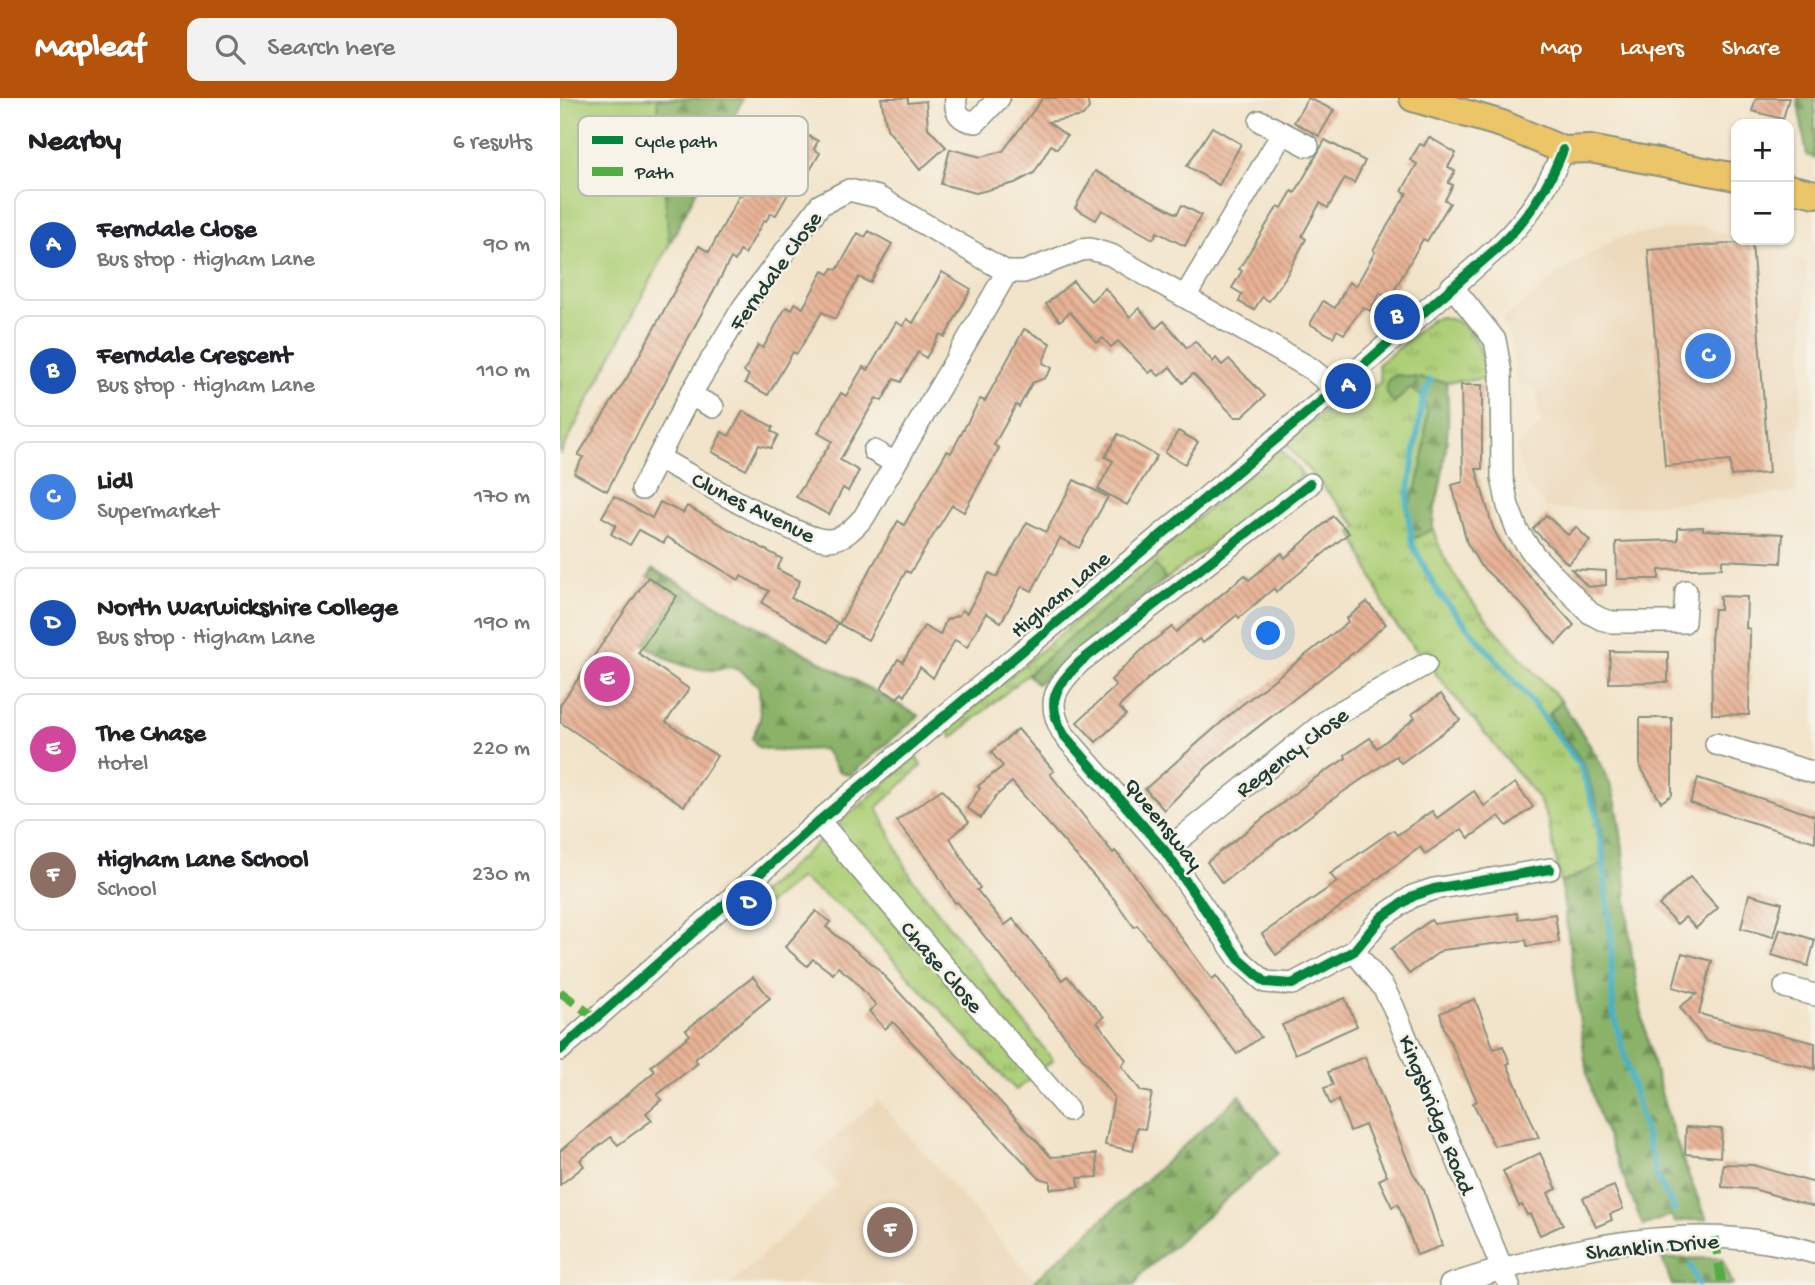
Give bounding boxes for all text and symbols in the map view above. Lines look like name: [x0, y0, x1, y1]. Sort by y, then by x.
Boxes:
search box: [187, 18, 677, 81]
text: Mapleaf: [35, 30, 145, 68]
icon: search: [211, 30, 249, 68]
text: Search here: [267, 34, 395, 65]
text: Map: [1540, 35, 1582, 64]
text: Layers: [1620, 35, 1684, 64]
text: Share: [1722, 35, 1780, 64]
legend: [578, 116, 808, 196]
map controls: [1731, 119, 1794, 245]
button: +: [1731, 119, 1794, 182]
text: Nearby: [28, 126, 121, 161]
text: 6 results: [453, 130, 532, 157]
text: Cycle path: [635, 132, 717, 155]
text: Path: [634, 163, 674, 186]
button: −: [1731, 182, 1794, 245]
street label: Ferndale Close: [724, 206, 830, 338]
text: Ferndale Close: [97, 216, 257, 247]
text: A: [46, 232, 60, 259]
text: 90 m: [484, 232, 530, 259]
text: Bus stop · Higham Lane: [97, 247, 315, 274]
pin: B: [1374, 291, 1420, 343]
pin: C: [1685, 330, 1731, 382]
text: Ferndale Crescent: [97, 342, 292, 373]
text: B: [47, 358, 59, 385]
text: 110 m: [477, 358, 530, 385]
pin: A: [1325, 360, 1371, 412]
text: Bus stop · Higham Lane: [97, 373, 315, 400]
text: Lidl: [97, 468, 133, 499]
street label: Clunes Avenue: [686, 468, 820, 551]
text: C: [47, 484, 59, 511]
text: 170 m: [474, 484, 530, 511]
text: Supermarket: [97, 499, 219, 526]
street label: Higham Lane: [1006, 545, 1118, 645]
text: North Warwickshire College: [97, 594, 398, 625]
text: D: [46, 610, 61, 637]
text: 190 m: [474, 610, 530, 637]
your location: [1251, 616, 1285, 650]
text: Bus stop · Higham Lane: [97, 625, 315, 652]
pin: E: [584, 653, 630, 705]
street label: Regency Close: [1231, 702, 1356, 805]
text: The Chase: [97, 720, 206, 751]
text: E: [46, 736, 60, 763]
text: 220 m: [473, 736, 530, 763]
text: Hotel: [97, 751, 148, 778]
street label: Queensway: [1117, 773, 1208, 877]
text: Higham Lane School: [97, 846, 309, 877]
text: F: [47, 862, 59, 889]
text: 230 m: [472, 862, 530, 889]
text: School: [97, 877, 157, 904]
pin: D: [726, 877, 772, 929]
street label: Chase Close: [893, 917, 988, 1021]
street label: Kingsbridge Road: [1390, 1032, 1480, 1200]
pin: F: [867, 1204, 913, 1256]
street label: Shanklin Drive: [1585, 1229, 1721, 1268]

